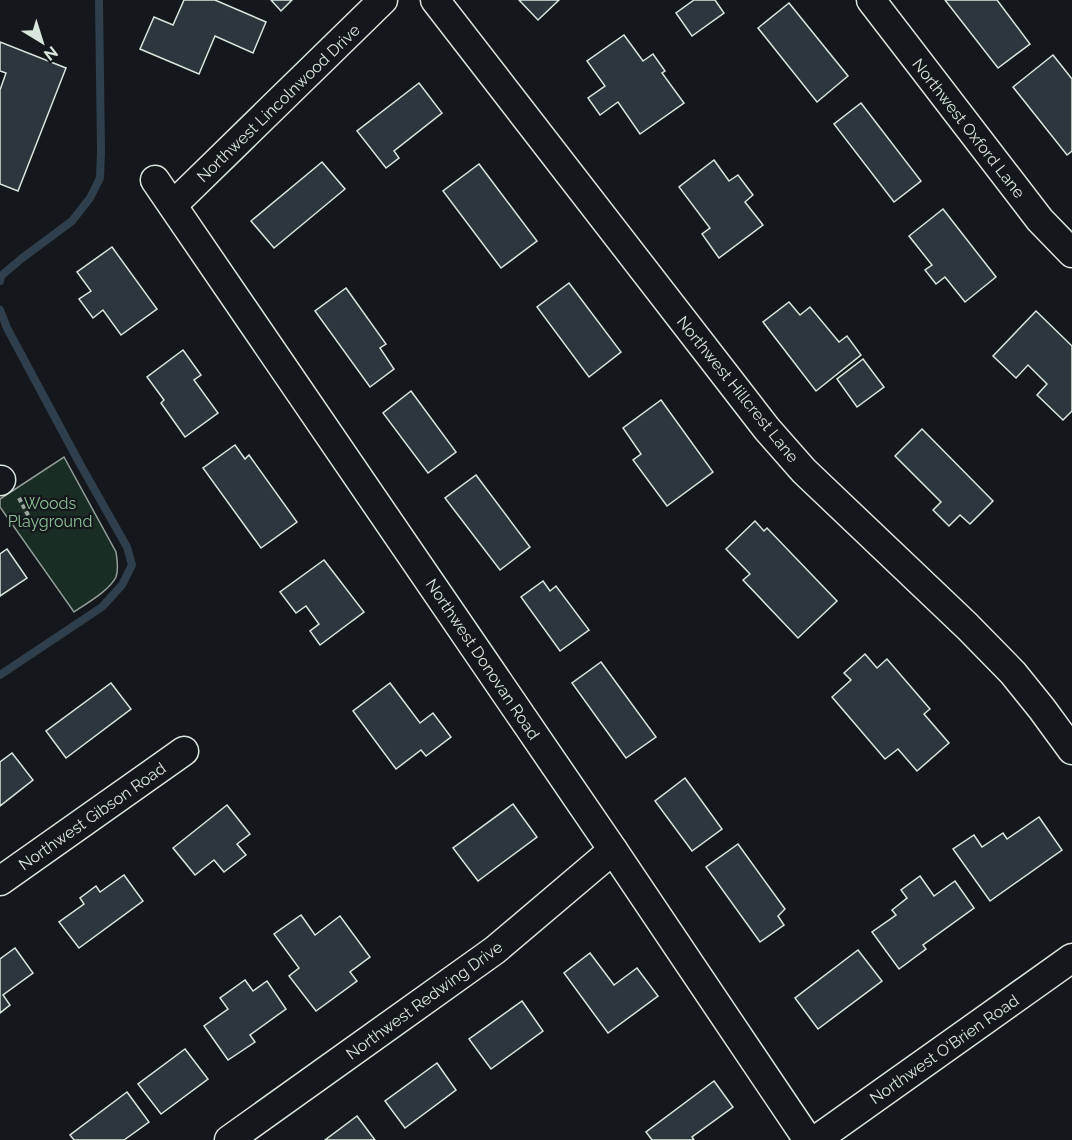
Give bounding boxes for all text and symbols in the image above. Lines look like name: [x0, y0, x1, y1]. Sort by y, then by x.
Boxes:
north arrow: [12, 12, 72, 72]
street label: Northwest Lincolnwood Drive: [193, 20, 364, 186]
text: N: [40, 42, 62, 65]
street label: Northwest Oxford Lane: [908, 55, 1029, 202]
street label: Northwest Hillcrest Lane: [673, 312, 802, 466]
park label: Woods Playground: [8, 494, 92, 531]
street label: Northwest Donovan Road: [422, 575, 543, 743]
street label: Northwest Gibson Road: [15, 758, 169, 874]
street label: Northwest Redwing Drive: [342, 937, 506, 1064]
street label: Northwest O'Brien Road: [866, 991, 1022, 1108]

